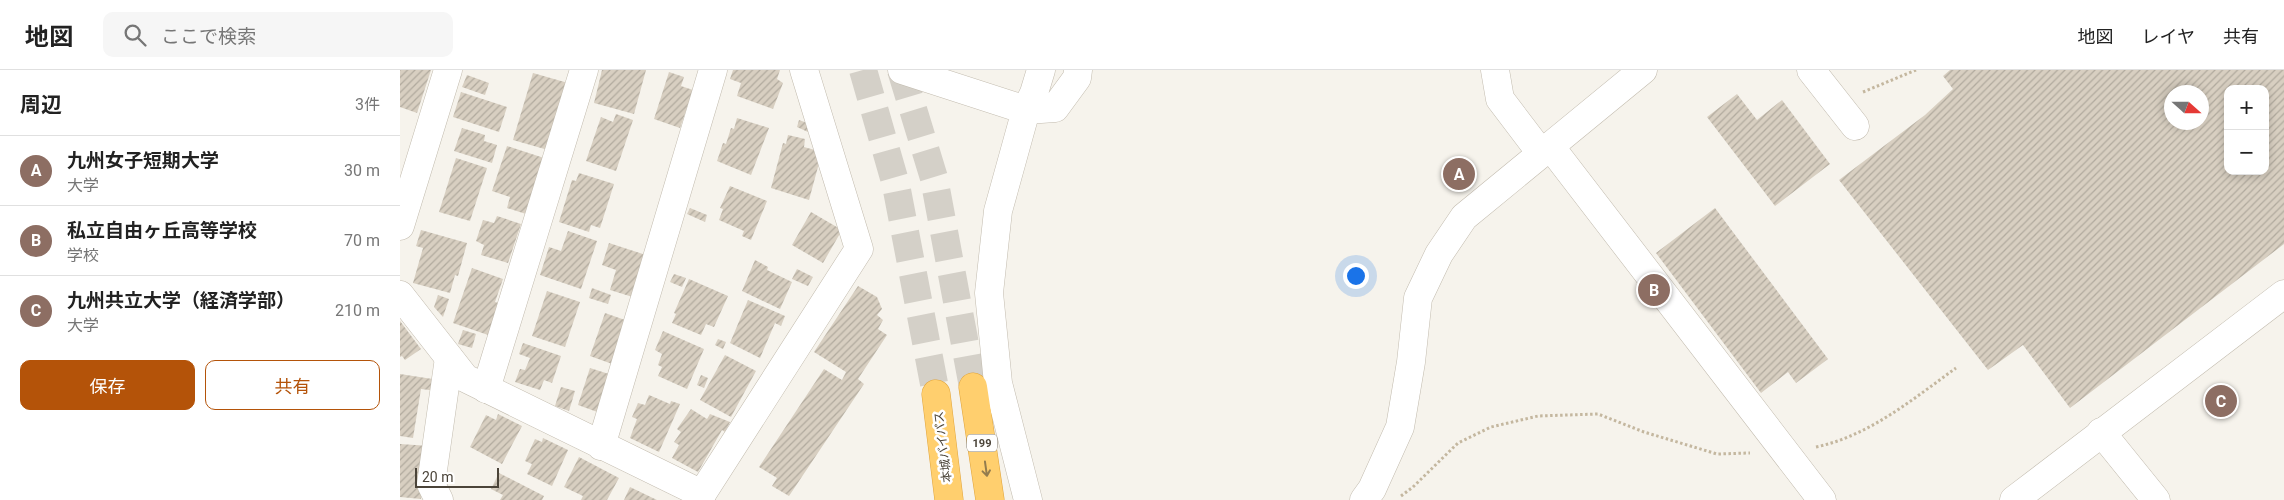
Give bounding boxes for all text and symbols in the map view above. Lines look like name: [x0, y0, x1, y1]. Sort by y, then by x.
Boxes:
search box: [103, 12, 453, 57]
icon: search: [121, 21, 149, 49]
text: 地図: [25, 23, 73, 51]
text: ここで検索: [161, 25, 256, 48]
text: 地図: [2078, 26, 2114, 47]
text: レイヤ: [2142, 26, 2195, 47]
text: 共有: [2223, 26, 2259, 47]
north arrow: [2164, 85, 2209, 130]
map controls: [2224, 85, 2269, 175]
button: +: [2224, 85, 2269, 130]
text: 周辺: [20, 93, 62, 117]
text: 3件: [355, 95, 380, 114]
button: −: [2224, 130, 2269, 175]
text: 九州女子短期大学: [67, 149, 219, 172]
pin: A: [1443, 155, 1475, 193]
text: A: [31, 161, 41, 180]
text: 30 m: [344, 161, 380, 180]
text: 大学: [67, 176, 99, 195]
text: 私立自由ヶ丘高等学校: [67, 219, 257, 242]
text: B: [31, 231, 41, 250]
text: 70 m: [344, 231, 380, 250]
text: 学校: [67, 246, 99, 265]
your location: [1343, 263, 1369, 289]
pin: B: [1638, 271, 1670, 309]
text: 九州共立大学（経済学部）: [67, 289, 295, 312]
text: C: [31, 301, 41, 320]
text: 210 m: [335, 301, 380, 320]
text: 大学: [67, 316, 99, 335]
button: 保存: [20, 360, 195, 410]
button: 共有: [205, 360, 380, 410]
pin: C: [2205, 382, 2237, 420]
street label: 本城バイパス: [932, 411, 954, 483]
road number: 199: [967, 434, 997, 452]
one-way arrow: [981, 461, 991, 477]
scale bar: [415, 465, 499, 488]
text: 20 m: [422, 469, 454, 485]

